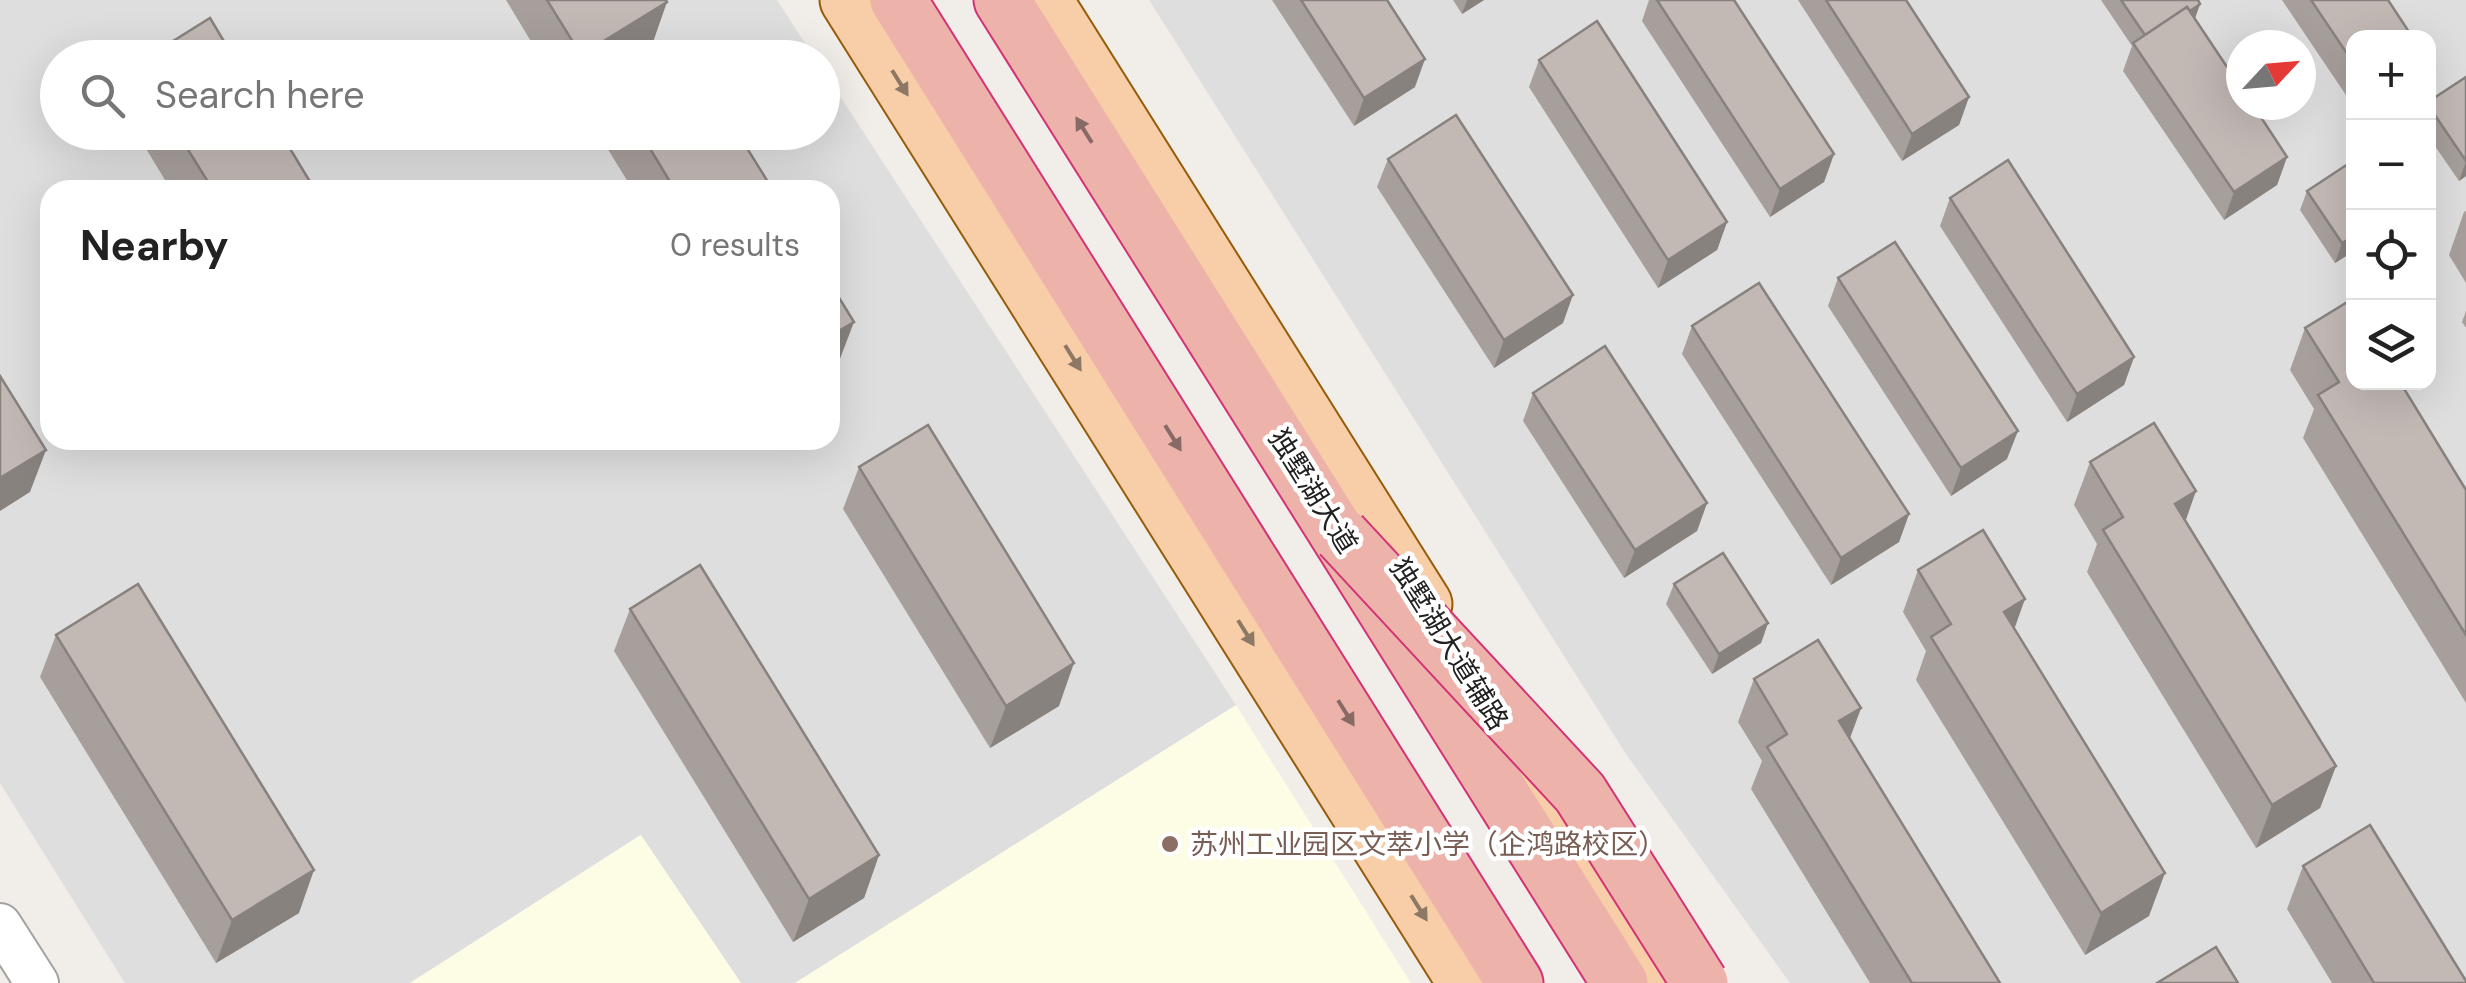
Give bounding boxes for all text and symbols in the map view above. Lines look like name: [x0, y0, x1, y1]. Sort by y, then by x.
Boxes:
north arrow: [2226, 30, 2316, 120]
map controls: [2346, 30, 2436, 390]
button: +: [2346, 30, 2436, 120]
search box: [40, 40, 840, 150]
icon: search: [75, 68, 130, 123]
one-way arrow: [890, 69, 909, 96]
text: Search here: [155, 70, 365, 120]
one-way arrow: [1076, 116, 1094, 144]
button: −: [2346, 120, 2436, 210]
button: locate: [2346, 210, 2436, 300]
text: Nearby: [80, 218, 229, 273]
text: 0 results: [670, 224, 800, 266]
button: layers: [2346, 300, 2436, 390]
one-way arrow: [1064, 344, 1081, 372]
street label: 独墅湖大道: [1260, 422, 1366, 560]
one-way arrow: [1164, 424, 1182, 452]
street label: 独墅湖大道辅路: [1381, 551, 1517, 737]
one-way arrow: [1237, 619, 1254, 647]
one-way arrow: [1337, 700, 1355, 727]
place label: 苏州工业园区文萃小学（企鸿路校区）: [1190, 826, 1666, 863]
marker: 苏州工业园区文萃小学（企鸿路校区）: [1159, 833, 1181, 855]
one-way arrow: [1410, 894, 1427, 922]

